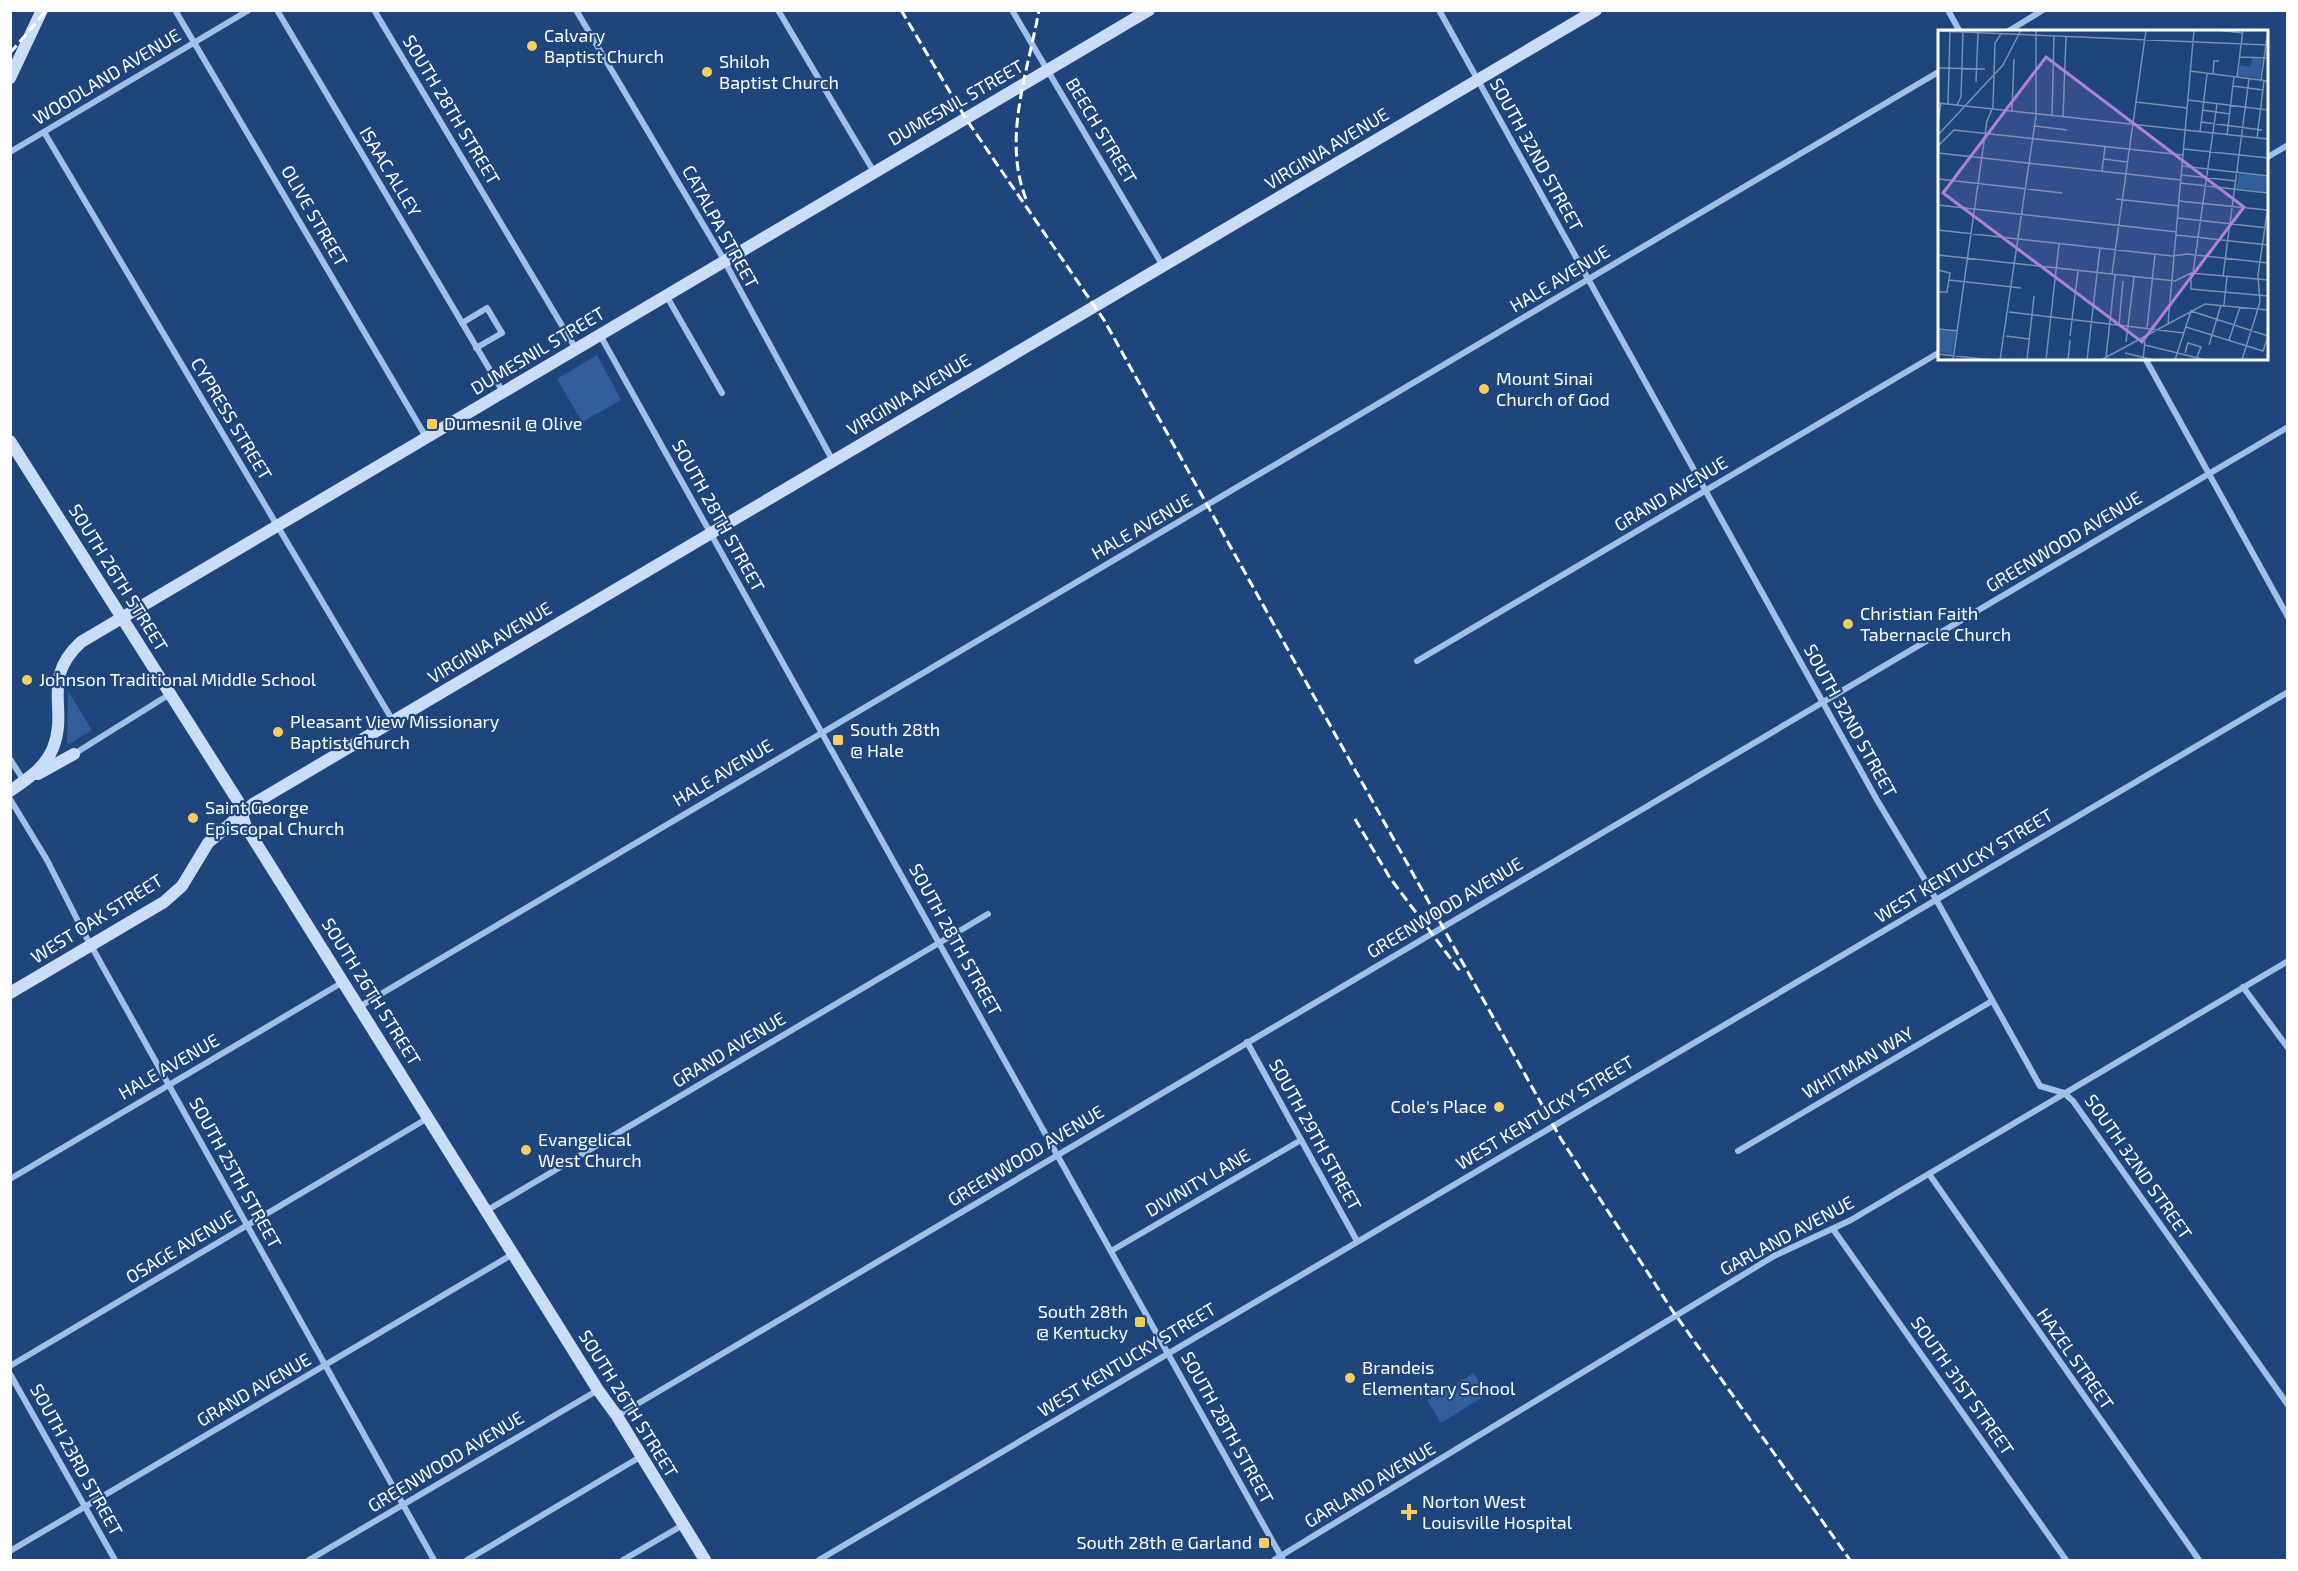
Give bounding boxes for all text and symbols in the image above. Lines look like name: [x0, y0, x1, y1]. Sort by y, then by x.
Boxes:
street label: WOODLAND AVENUE: [29, 23, 184, 129]
place label: Calvary Baptist Church: [544, 24, 664, 67]
inset map: [1938, 30, 2268, 360]
street label: SOUTH 28TH STREET: [399, 31, 505, 189]
marker: Calvary Baptist Church: [525, 39, 539, 53]
place label: Shiloh Baptist Church: [719, 50, 839, 93]
street label: DUMESNIL STREET: [884, 54, 1027, 150]
marker: Shiloh Baptist Church: [700, 65, 714, 79]
street label: BEECH STREET: [1062, 73, 1142, 188]
street label: SOUTH 32ND STREET: [1486, 74, 1588, 235]
street label: VIRGINIA AVENUE: [1260, 102, 1393, 194]
street label: ISAAC ALLEY: [355, 123, 427, 221]
street label: OLIVE STREET: [277, 161, 353, 271]
street label: CATALPA STREET: [678, 161, 764, 292]
street label: HALE AVENUE: [1506, 240, 1613, 317]
street label: DUMESNIL STREET: [466, 301, 609, 399]
street label: VIRGINIA AVENUE: [842, 348, 975, 440]
street label: CYPRESS STREET: [187, 353, 277, 484]
place label: Mount Sinai Church of God: [1496, 367, 1610, 410]
marker: Mount Sinai Church of God: [1477, 382, 1491, 396]
place label: Dumesnil @ Olive: [444, 412, 583, 434]
marker: Dumesnil @ Olive: [425, 417, 439, 431]
street label: SOUTH 28TH STREET: [668, 436, 770, 596]
street label: GRAND AVENUE: [1610, 451, 1731, 536]
street label: GREENWOOD AVENUE: [1981, 486, 2146, 596]
street label: HALE AVENUE: [1087, 488, 1196, 564]
street label: SOUTH 26TH STREET: [65, 500, 173, 656]
street label: VIRGINIA AVENUE: [423, 596, 556, 688]
place label: Christian Faith Tabernacle Church: [1860, 602, 2011, 645]
marker: Christian Faith Tabernacle Church: [1841, 617, 1855, 631]
street label: SOUTH 32ND STREET: [1800, 640, 1902, 801]
place label: Johnson Traditional Middle School: [39, 668, 317, 690]
marker: Johnson Traditional Middle School: [20, 673, 34, 687]
place label: Pleasant View Missionary Baptist Church: [290, 710, 500, 753]
place label: South 28th @ Hale: [850, 718, 940, 761]
marker: Pleasant View Missionary Baptist Church: [271, 725, 285, 739]
marker: South 28th @ Hale: [831, 733, 845, 747]
street label: HALE AVENUE: [669, 734, 776, 811]
place label: Saint George Episcopal Church: [205, 796, 344, 839]
street label: WEST KENTUCKY STREET: [1870, 803, 2057, 927]
marker: Saint George Episcopal Church: [186, 811, 200, 825]
street label: GREENWOOD AVENUE: [1362, 852, 1527, 962]
street label: SOUTH 28TH STREET: [905, 860, 1007, 1020]
street label: WEST OAK STREET: [27, 868, 167, 968]
street label: SOUTH 26TH STREET: [318, 914, 426, 1070]
street label: GRAND AVENUE: [668, 1007, 789, 1092]
street label: WHITMAN WAY: [1798, 1021, 1918, 1103]
street label: HALE AVENUE: [114, 1028, 223, 1104]
street label: WEST KENTUCKY STREET: [1451, 1050, 1638, 1174]
street label: SOUTH 29TH STREET: [1265, 1055, 1367, 1215]
street label: SOUTH 32ND STREET: [2081, 1090, 2197, 1243]
street label: SOUTH 25TH STREET: [185, 1093, 287, 1252]
place label: Cole's Place: [1391, 1095, 1487, 1117]
street label: GREENWOOD AVENUE: [943, 1100, 1108, 1210]
marker: Cole's Place: [1492, 1100, 1506, 1114]
place label: Evangelical West Church: [538, 1128, 642, 1171]
marker: Evangelical West Church: [519, 1143, 533, 1157]
street label: DIVINITY LANE: [1141, 1143, 1254, 1221]
street label: GARLAND AVENUE: [1716, 1191, 1857, 1280]
street label: OSAGE AVENUE: [121, 1205, 240, 1288]
street label: WEST KENTUCKY STREET: [1033, 1297, 1220, 1421]
place label: South 28th @ Kentucky: [1036, 1300, 1128, 1343]
street label: HAZEL STREET: [2033, 1304, 2119, 1414]
street label: SOUTH 31ST STREET: [1907, 1312, 2019, 1459]
marker: South 28th @ Kentucky: [1133, 1315, 1147, 1329]
street label: SOUTH 26TH STREET: [575, 1326, 683, 1482]
street label: GRAND AVENUE: [192, 1348, 315, 1431]
street label: SOUTH 28TH STREET: [1177, 1348, 1279, 1508]
place label: Brandeis Elementary School: [1362, 1356, 1516, 1399]
marker: Brandeis Elementary School: [1343, 1371, 1357, 1385]
street label: SOUTH 23RD STREET: [26, 1380, 128, 1540]
street label: GREENWOOD AVENUE: [363, 1406, 528, 1516]
street label: GARLAND AVENUE: [1300, 1436, 1439, 1532]
place label: Norton West Louisville Hospital: [1422, 1490, 1573, 1533]
marker: Norton West Louisville Hospital: [1400, 1503, 1418, 1521]
place label: South 28th @ Garland: [1076, 1531, 1252, 1553]
marker: South 28th @ Garland: [1257, 1536, 1271, 1550]

